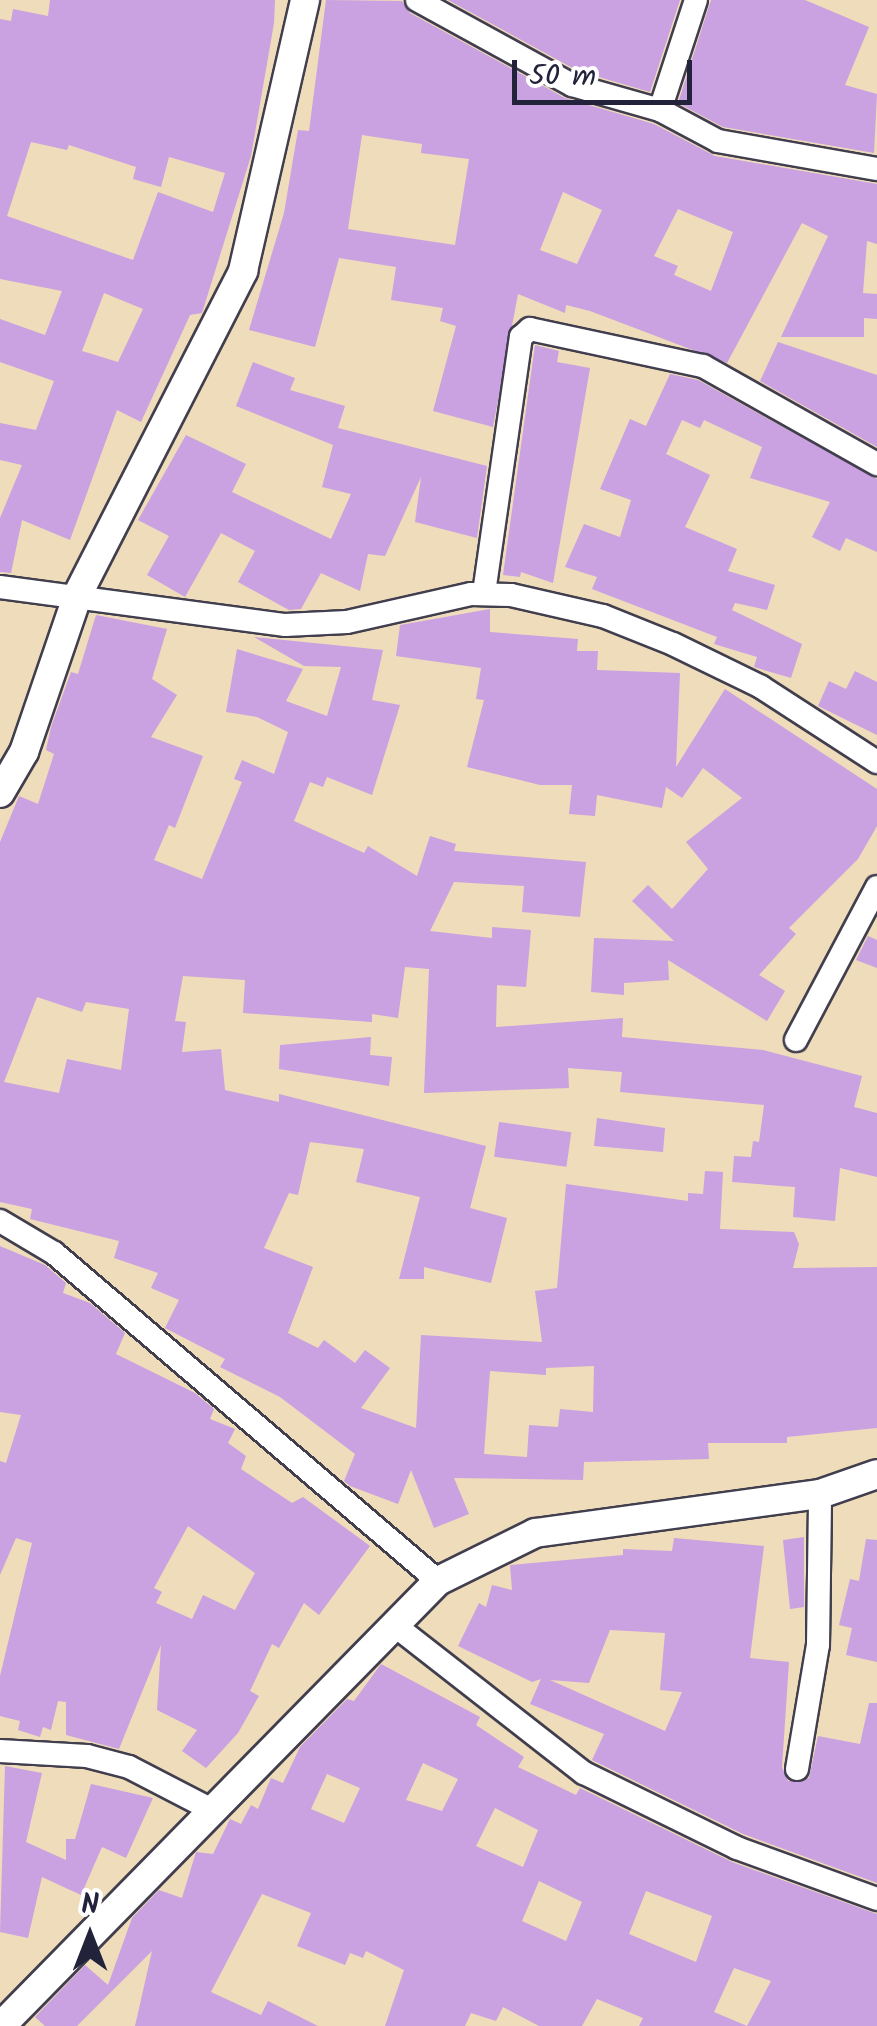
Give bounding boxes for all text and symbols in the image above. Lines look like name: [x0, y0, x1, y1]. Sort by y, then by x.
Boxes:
scale bar: [517, 40, 697, 102]
text: 50 m: [529, 53, 596, 101]
text: N: [81, 1883, 99, 1928]
north arrow: [40, 1886, 140, 1986]

